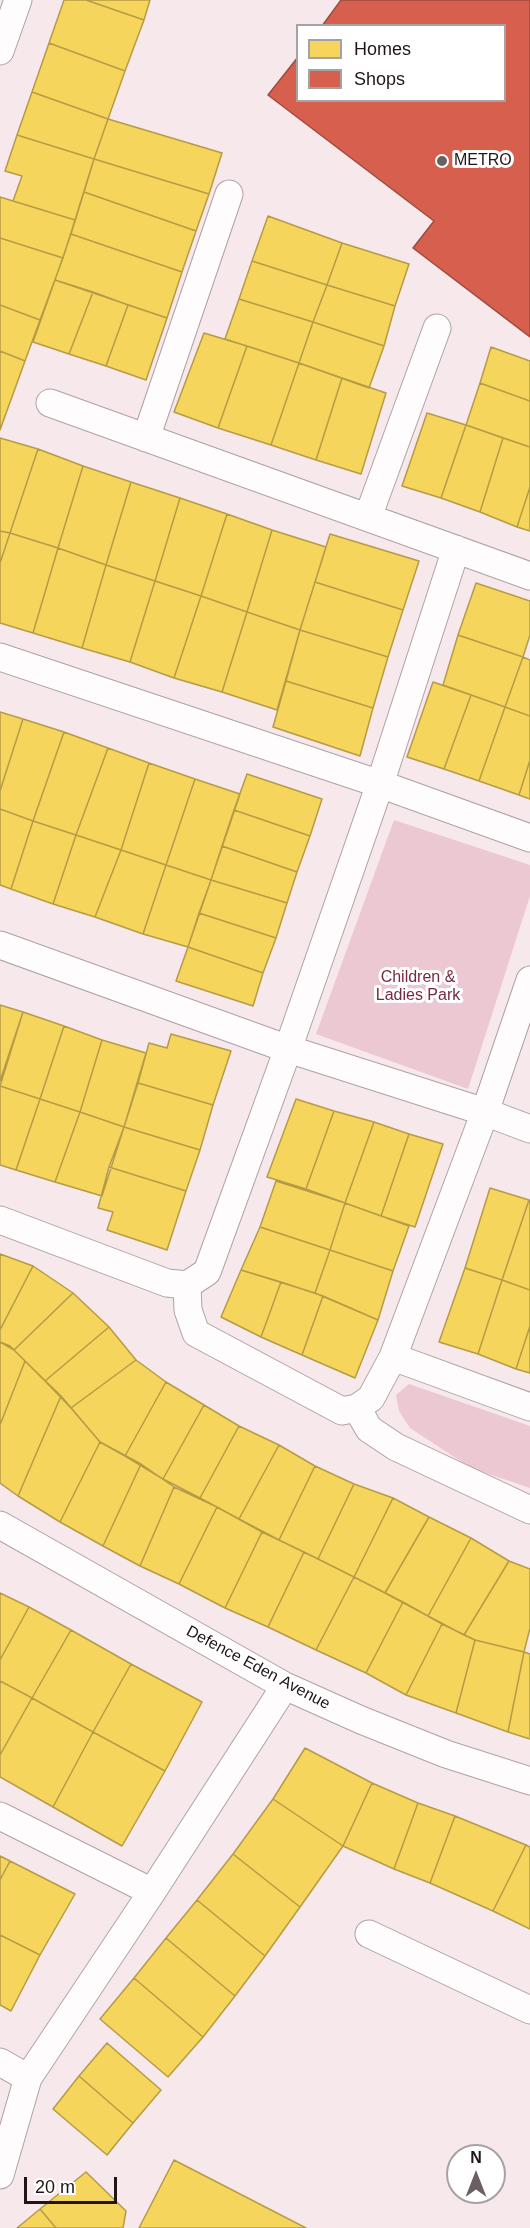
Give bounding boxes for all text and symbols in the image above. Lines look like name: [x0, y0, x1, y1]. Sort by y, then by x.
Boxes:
legend: [296, 24, 506, 102]
text: Homes: [354, 39, 411, 59]
text: Shops: [354, 69, 405, 89]
place label: METRO: [454, 151, 512, 171]
marker: METRO: [435, 154, 449, 168]
park label: Children & Ladies Park: [376, 968, 460, 1006]
street label: Defence Eden Avenue: [183, 1622, 333, 1714]
north arrow: [446, 2144, 506, 2204]
text: N: [470, 2149, 482, 2166]
scale bar: [27, 2165, 120, 2203]
text: 20 m: [35, 2177, 75, 2197]

